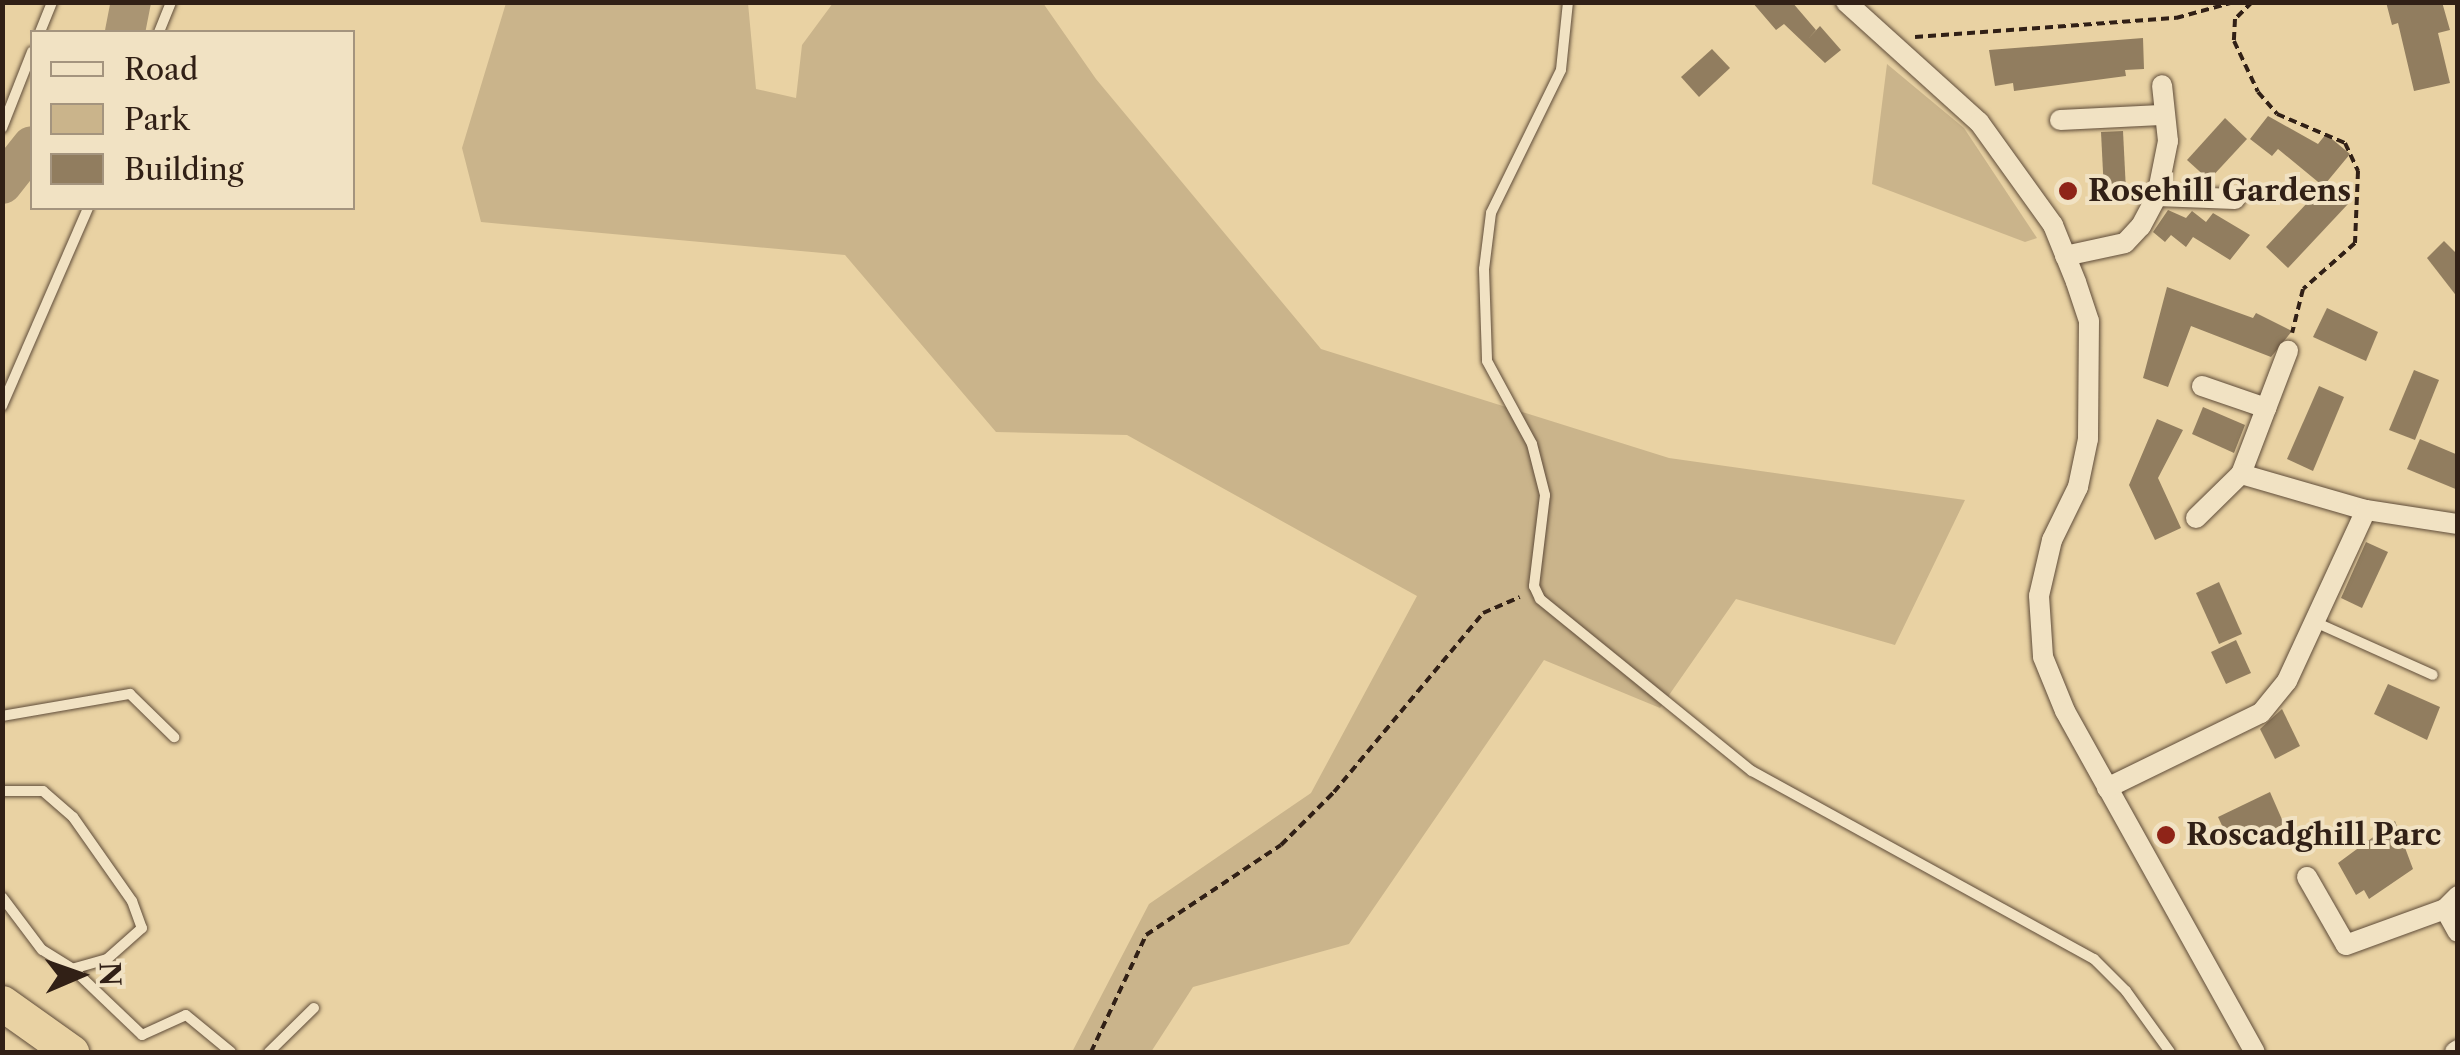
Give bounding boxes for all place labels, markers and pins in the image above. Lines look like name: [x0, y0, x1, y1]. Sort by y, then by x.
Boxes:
place label: Rosehill Gardens: [2088, 173, 2351, 209]
marker: Rosehill Gardens: [2057, 180, 2079, 202]
place label: Roscadghill Parc: [2186, 817, 2441, 853]
marker: Roscadghill Parc: [2155, 824, 2177, 846]

